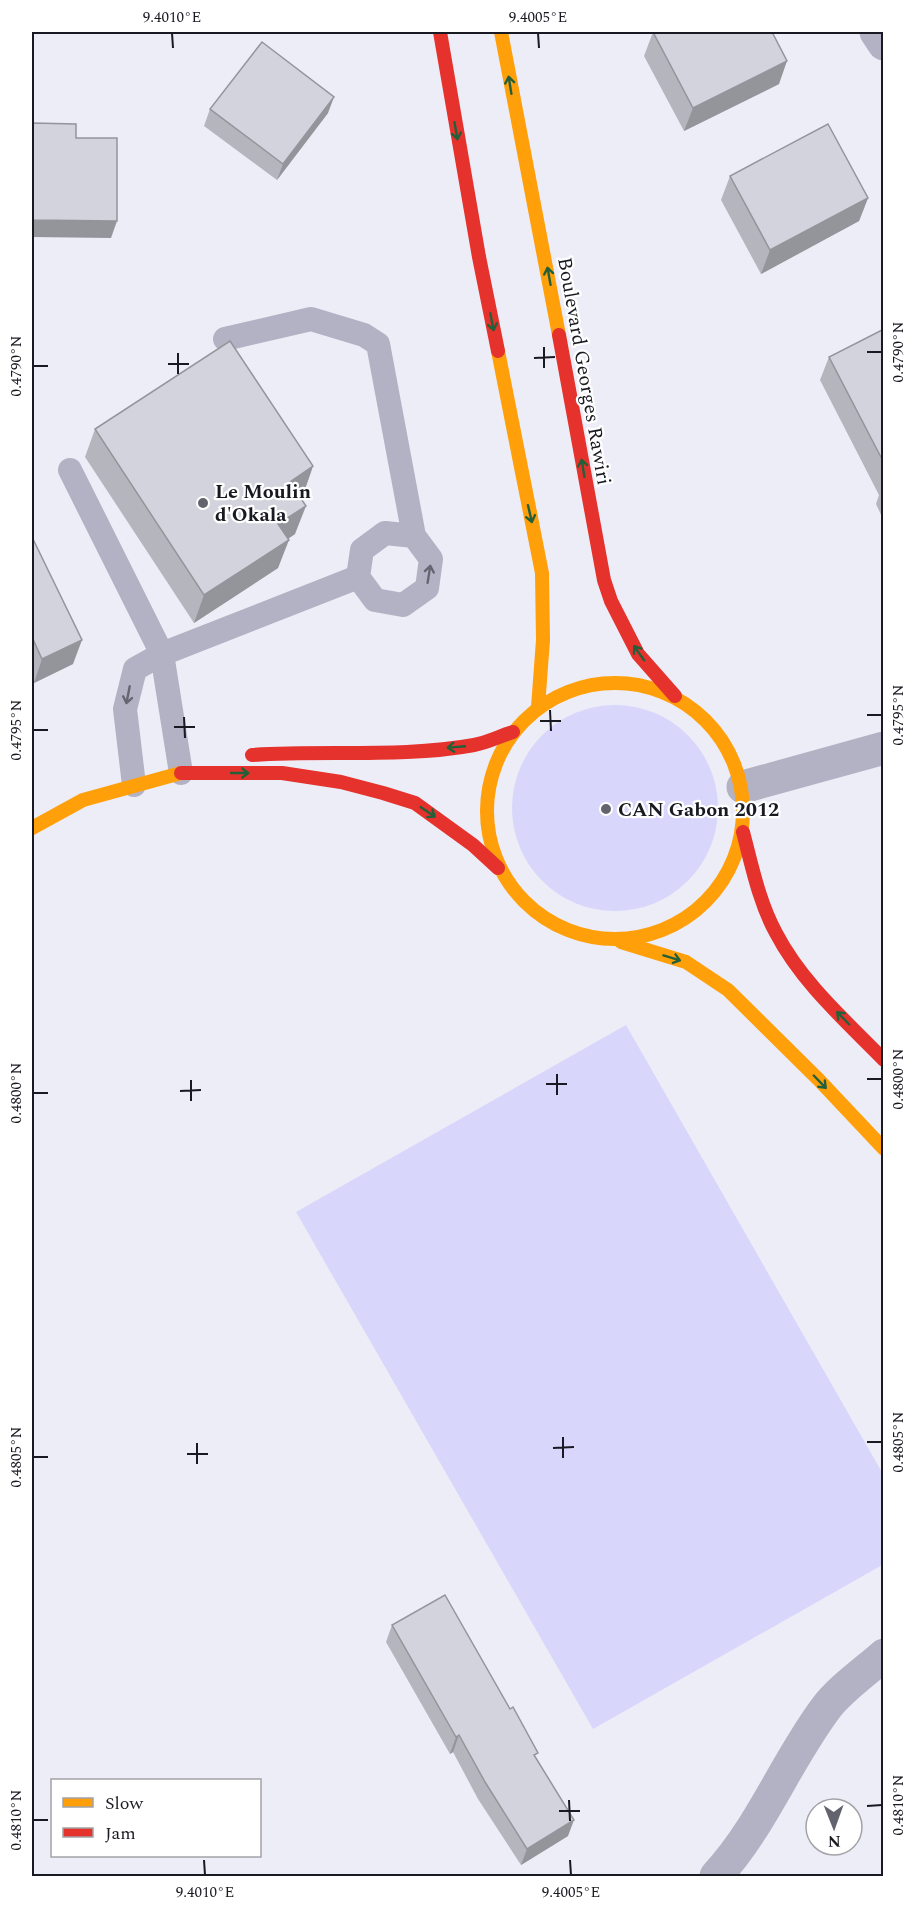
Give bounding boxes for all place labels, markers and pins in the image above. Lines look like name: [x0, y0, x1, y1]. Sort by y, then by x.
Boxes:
place label: Le Moulin d'Okala: [215, 477, 311, 530]
marker: Le Moulin d'Okala: [196, 496, 210, 510]
place label: CAN Gabon 2012: [618, 795, 779, 825]
marker: CAN Gabon 2012: [599, 802, 613, 816]

